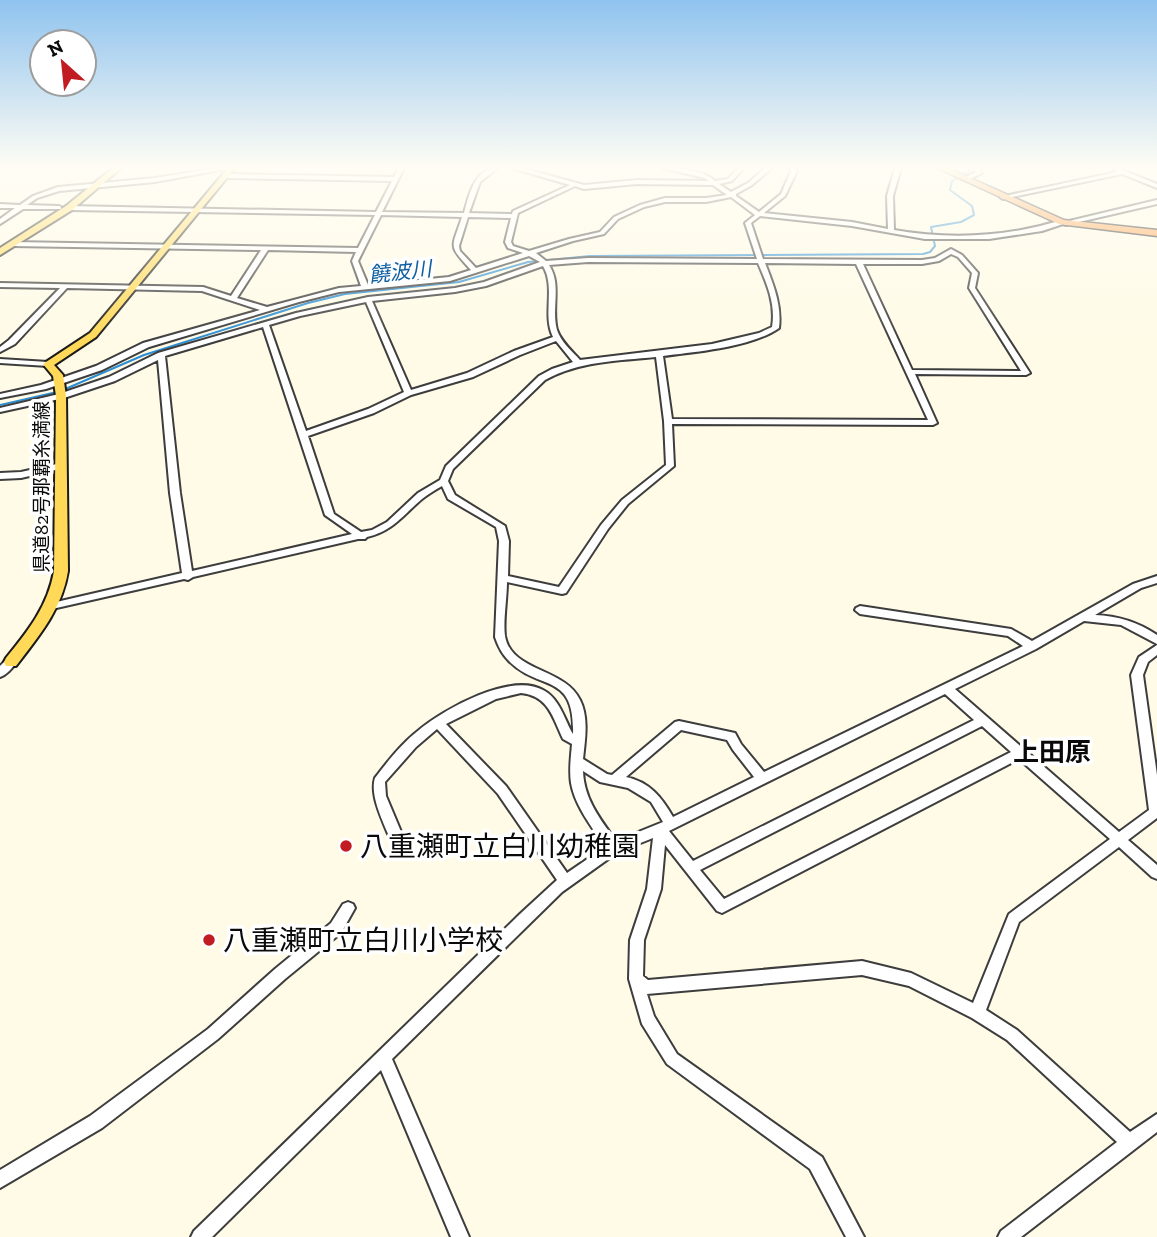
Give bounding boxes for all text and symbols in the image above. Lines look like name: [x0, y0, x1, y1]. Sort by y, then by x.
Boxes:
north arrow: [28, 28, 98, 98]
text: N: [44, 35, 67, 62]
water label: 饒波川: [367, 256, 435, 287]
street label: 県道82号那覇糸満線: [30, 401, 53, 573]
district label: 上田原: [1013, 736, 1091, 768]
place label: 八重瀬町立白川幼稚園: [360, 830, 640, 863]
marker: 八重瀬町立白川幼稚園: [338, 838, 354, 854]
place label: 八重瀬町立白川小学校: [223, 924, 503, 957]
marker: 八重瀬町立白川小学校: [201, 932, 217, 948]

